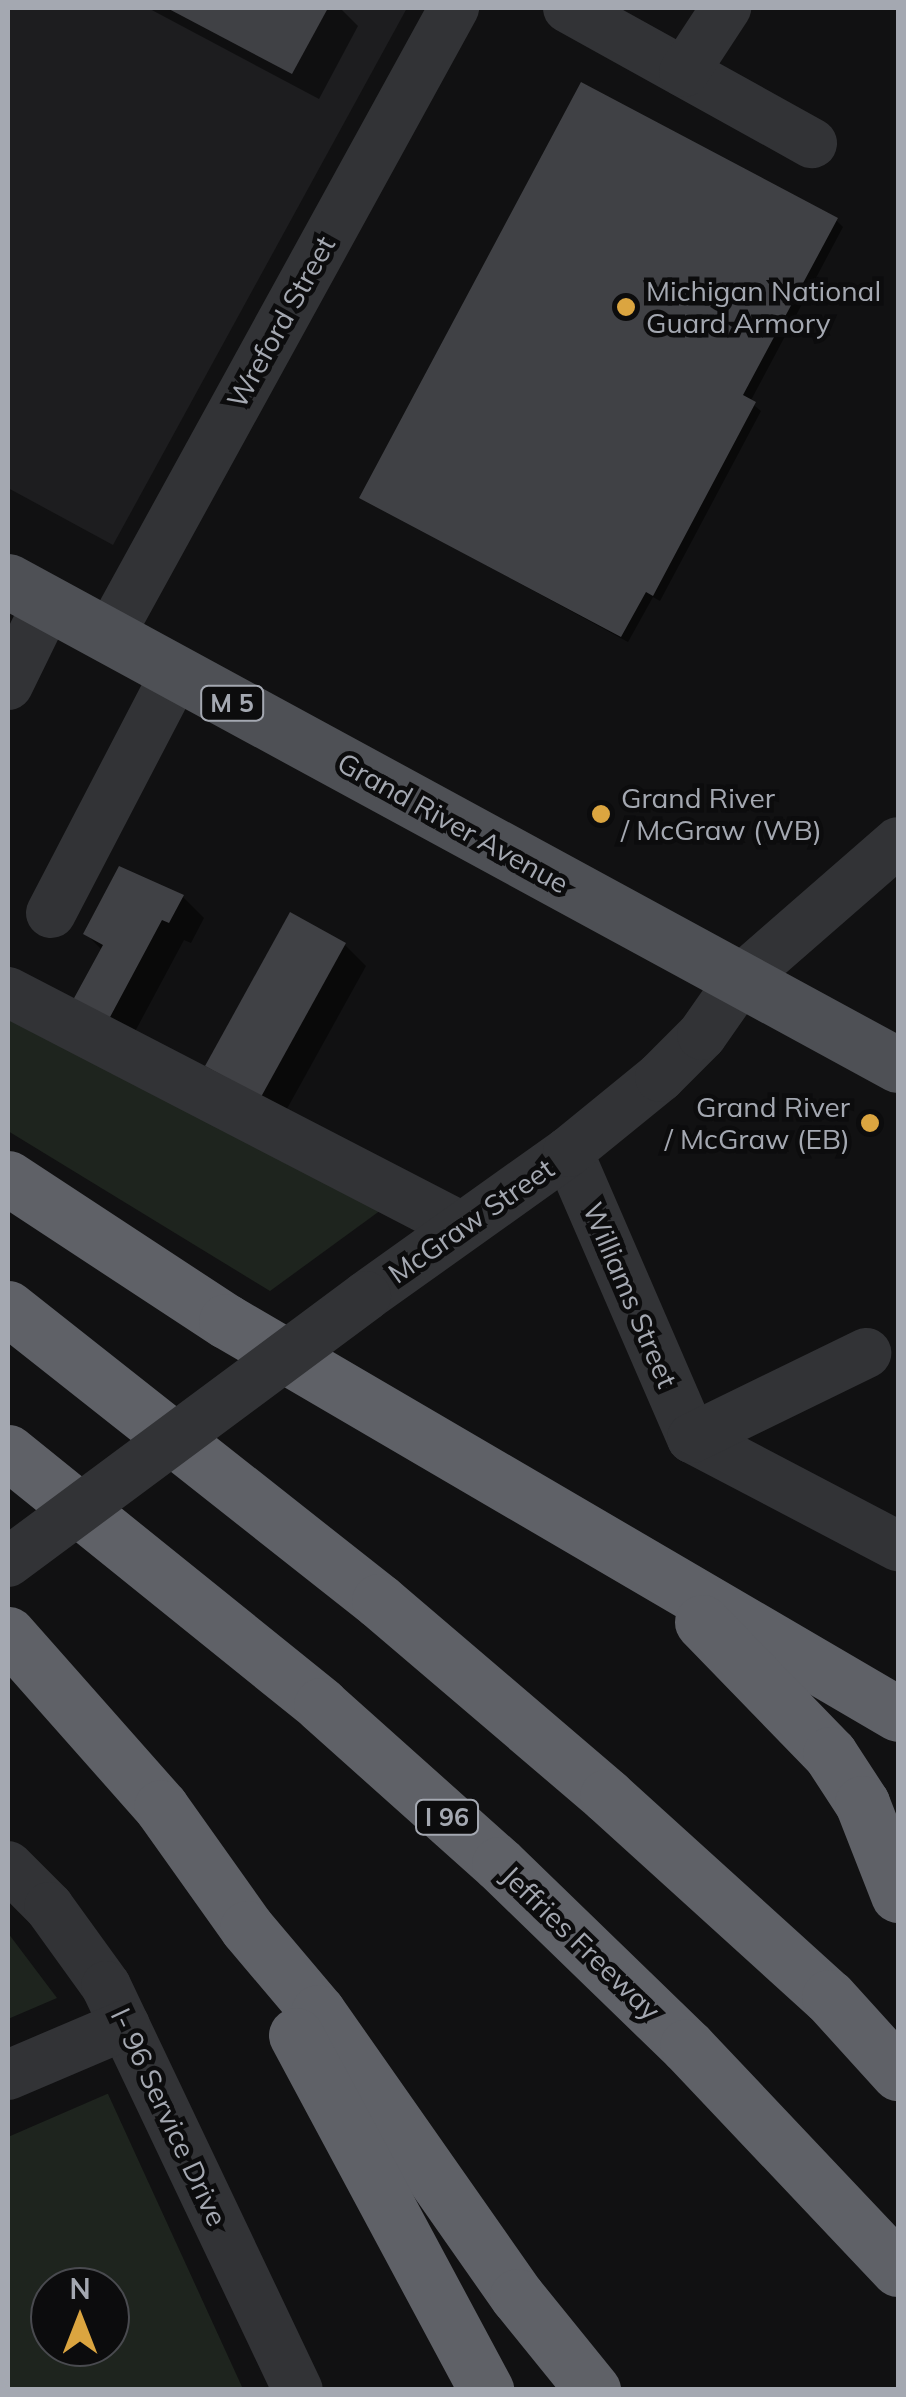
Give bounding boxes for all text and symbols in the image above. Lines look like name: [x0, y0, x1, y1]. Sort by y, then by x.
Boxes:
street label: Wreford Street: [220, 230, 342, 414]
place label: Michigan National Guard Armory: [646, 274, 881, 340]
marker: Michigan National Guard Armory: [615, 296, 637, 318]
road number: M 5: [200, 683, 264, 723]
street label: Grand River Avenue: [332, 746, 574, 900]
place label: Grand River / McGraw (WB): [621, 781, 822, 847]
marker: Grand River / McGraw (WB): [590, 803, 612, 825]
place label: Grand River / McGraw (EB): [665, 1090, 850, 1156]
marker: Grand River / McGraw (EB): [859, 1112, 881, 1134]
street label: McGraw Street: [382, 1152, 560, 1290]
street label: Williams Street: [576, 1197, 684, 1393]
road number: I 96: [414, 1797, 480, 1837]
street label: Jeffries Freeway: [495, 1859, 667, 2027]
street label: I- 96 Service Drive: [104, 2003, 234, 2231]
north arrow: [30, 2267, 130, 2367]
text: N: [69, 2271, 91, 2306]

